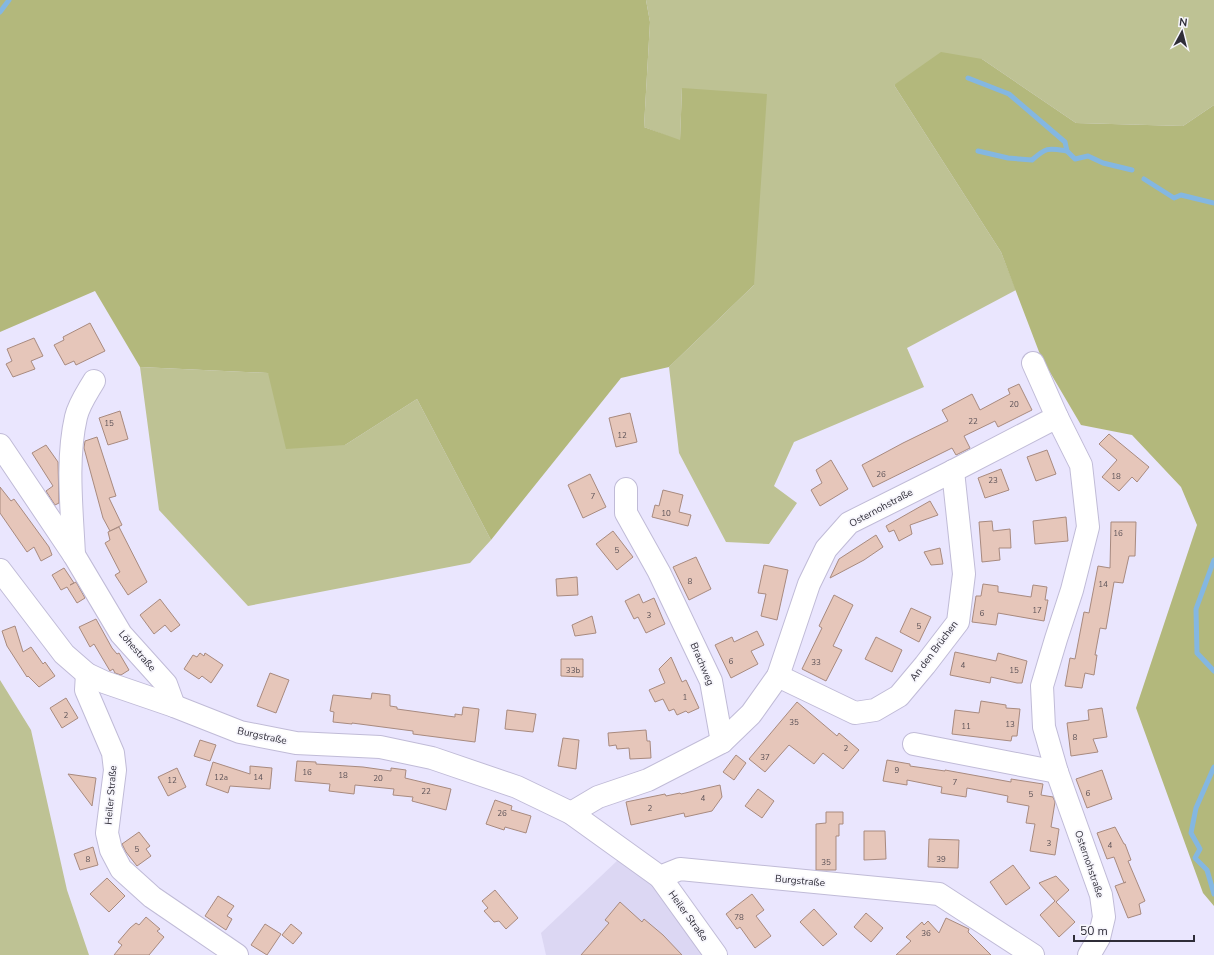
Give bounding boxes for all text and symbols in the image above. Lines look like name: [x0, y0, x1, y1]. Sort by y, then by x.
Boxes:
north arrow: [1162, 12, 1202, 52]
text: N: [1178, 15, 1188, 31]
house number: 20: [1009, 399, 1019, 410]
house number: 22: [968, 416, 978, 427]
house number: 15: [104, 418, 114, 429]
house number: 12: [617, 430, 627, 441]
house number: 26: [876, 469, 886, 480]
house number: 18: [1111, 471, 1121, 482]
house number: 23: [988, 475, 998, 486]
street label: Osternohstraße: [847, 485, 915, 531]
house number: 7: [591, 491, 596, 502]
house number: 10: [661, 508, 671, 519]
house number: 16: [1113, 528, 1123, 539]
house number: 5: [615, 545, 620, 556]
house number: 8: [688, 576, 693, 587]
house number: 14: [1098, 579, 1108, 590]
house number: 17: [1032, 605, 1042, 616]
house number: 6: [980, 608, 985, 619]
house number: 3: [647, 610, 652, 621]
street label: An den Brüchen: [907, 618, 961, 684]
house number: 5: [917, 621, 922, 632]
street label: Löhestraße: [115, 627, 159, 675]
street label: Brachweg: [687, 640, 717, 688]
house number: 6: [729, 656, 734, 667]
house number: 33: [811, 657, 821, 668]
house number: 4: [961, 660, 966, 671]
house number: 33b: [566, 665, 580, 676]
house number: 15: [1009, 665, 1019, 676]
house number: 1: [683, 692, 688, 703]
house number: 2: [64, 710, 69, 721]
house number: 35: [789, 717, 799, 728]
house number: 13: [1005, 719, 1015, 730]
house number: 11: [961, 721, 971, 732]
street label: Burgstraße: [236, 724, 288, 748]
house number: 8: [1073, 732, 1078, 743]
house number: 2: [844, 743, 849, 754]
house number: 37: [760, 752, 770, 763]
street label: Heiler Straße: [101, 765, 121, 825]
house number: 9: [895, 765, 900, 776]
house number: 16: [302, 767, 312, 778]
house number: 18: [338, 770, 348, 781]
house number: 12a: [214, 772, 228, 783]
house number: 14: [253, 772, 263, 783]
house number: 20: [373, 773, 383, 784]
house number: 12: [167, 775, 177, 786]
house number: 7: [953, 777, 958, 788]
house number: 22: [421, 786, 431, 797]
house number: 6: [1086, 788, 1091, 799]
house number: 5: [1029, 789, 1034, 800]
house number: 4: [701, 793, 706, 804]
house number: 2: [648, 803, 653, 814]
house number: 26: [497, 808, 507, 819]
street label: Osternohstraße: [1071, 829, 1107, 899]
house number: 3: [1047, 838, 1052, 849]
house number: 4: [1108, 840, 1113, 851]
house number: 5: [135, 844, 140, 855]
house number: 8: [86, 854, 91, 865]
house number: 39: [936, 854, 946, 865]
house number: 35: [821, 857, 831, 868]
street label: Burgstraße: [774, 872, 826, 890]
street label: Heiler Straße: [665, 888, 711, 944]
house number: 78: [734, 912, 744, 923]
scale bar: [1074, 917, 1194, 943]
text: 50 m: [1080, 923, 1108, 939]
house number: 36: [921, 928, 931, 939]

